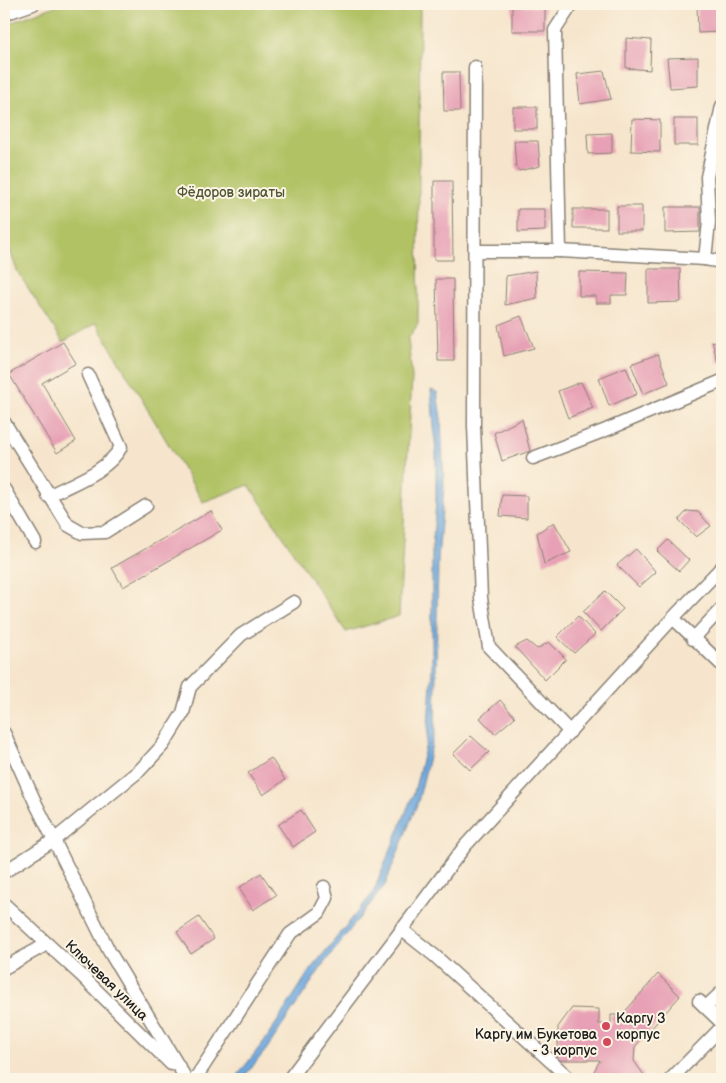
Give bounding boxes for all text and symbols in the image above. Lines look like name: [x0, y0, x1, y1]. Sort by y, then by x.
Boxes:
park label: Фёдоров зираты: [177, 184, 285, 201]
street label: Ключевая улица: [62, 937, 152, 1025]
place label: Каргу 3 корпус: [616, 1010, 666, 1043]
marker: Каргу 3 корпус: [600, 1020, 612, 1032]
place label: Каргу им Букетова - 3 корпус: [475, 1026, 598, 1059]
marker: Каргу им Букетова - 3 корпус: [601, 1036, 613, 1048]

